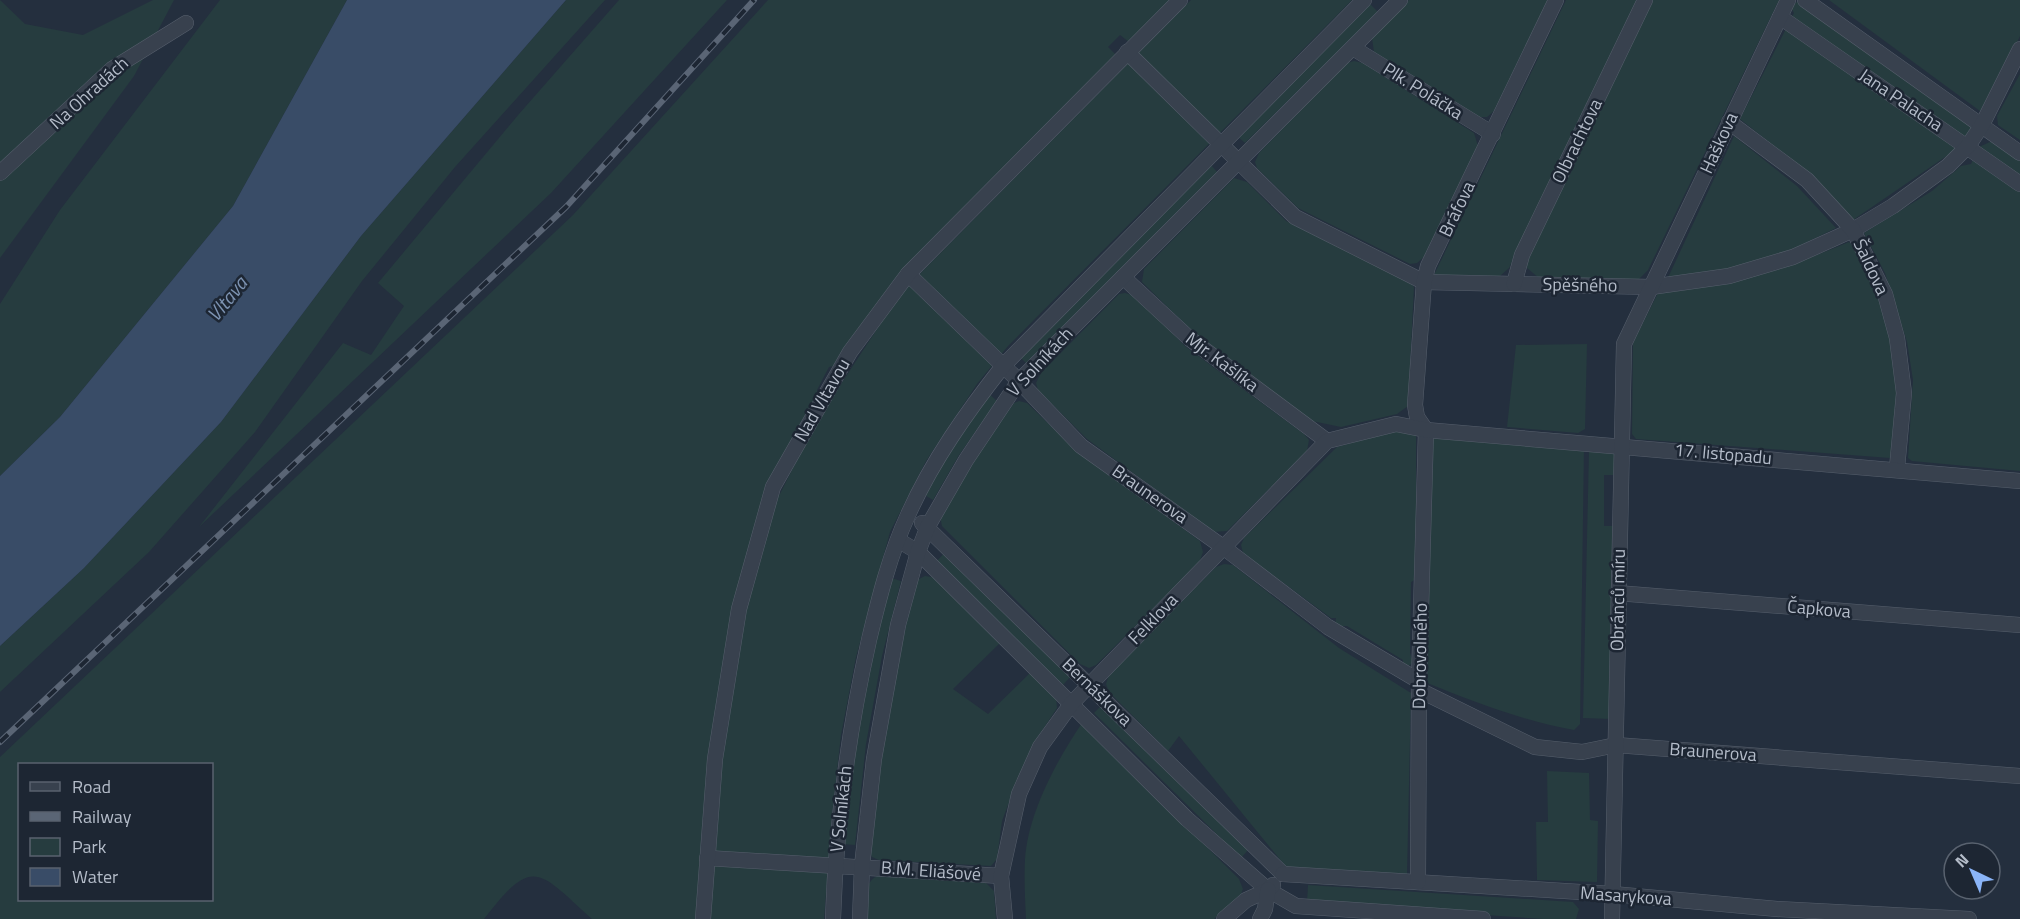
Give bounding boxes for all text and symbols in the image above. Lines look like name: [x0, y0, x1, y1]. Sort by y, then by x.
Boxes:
street label: Na Ohradách: [43, 50, 134, 135]
street label: Plk. Poláčka: [1378, 55, 1469, 126]
street label: Jana Palacha: [1854, 61, 1949, 138]
street label: Olbrachtova: [1544, 94, 1609, 188]
street label: Haškova: [1693, 108, 1744, 178]
street label: Bráfova: [1431, 176, 1482, 241]
street label: Šaldova: [1847, 234, 1896, 299]
water label: Vltava: [199, 269, 255, 328]
street label: Spěšného: [1542, 270, 1618, 299]
street label: V Solníkách: [1000, 321, 1079, 403]
street label: Mjr. Kašlíka: [1180, 325, 1265, 398]
street label: Nad Vltavou: [787, 353, 856, 446]
street label: 17. listopadu: [1673, 436, 1773, 471]
street label: Braunerova: [1107, 457, 1194, 530]
street label: Obránců míru: [1603, 549, 1632, 651]
street label: Felklova: [1121, 587, 1184, 650]
street label: Čapkova: [1786, 592, 1852, 625]
street label: Dobrovolného: [1405, 603, 1434, 709]
street label: Bernáškova: [1056, 651, 1139, 732]
street label: Braunerova: [1668, 735, 1758, 768]
legend: [18, 763, 213, 901]
street label: V Solníkách: [823, 764, 858, 853]
text: Road: [72, 773, 111, 800]
text: Railway: [72, 803, 132, 830]
text: Park: [72, 833, 107, 860]
north arrow: [1942, 841, 2002, 901]
text: N: [1949, 848, 1974, 873]
street label: B.M. Eliášové: [880, 854, 982, 887]
text: Water: [72, 863, 118, 890]
street label: Masarykova: [1579, 879, 1673, 912]

